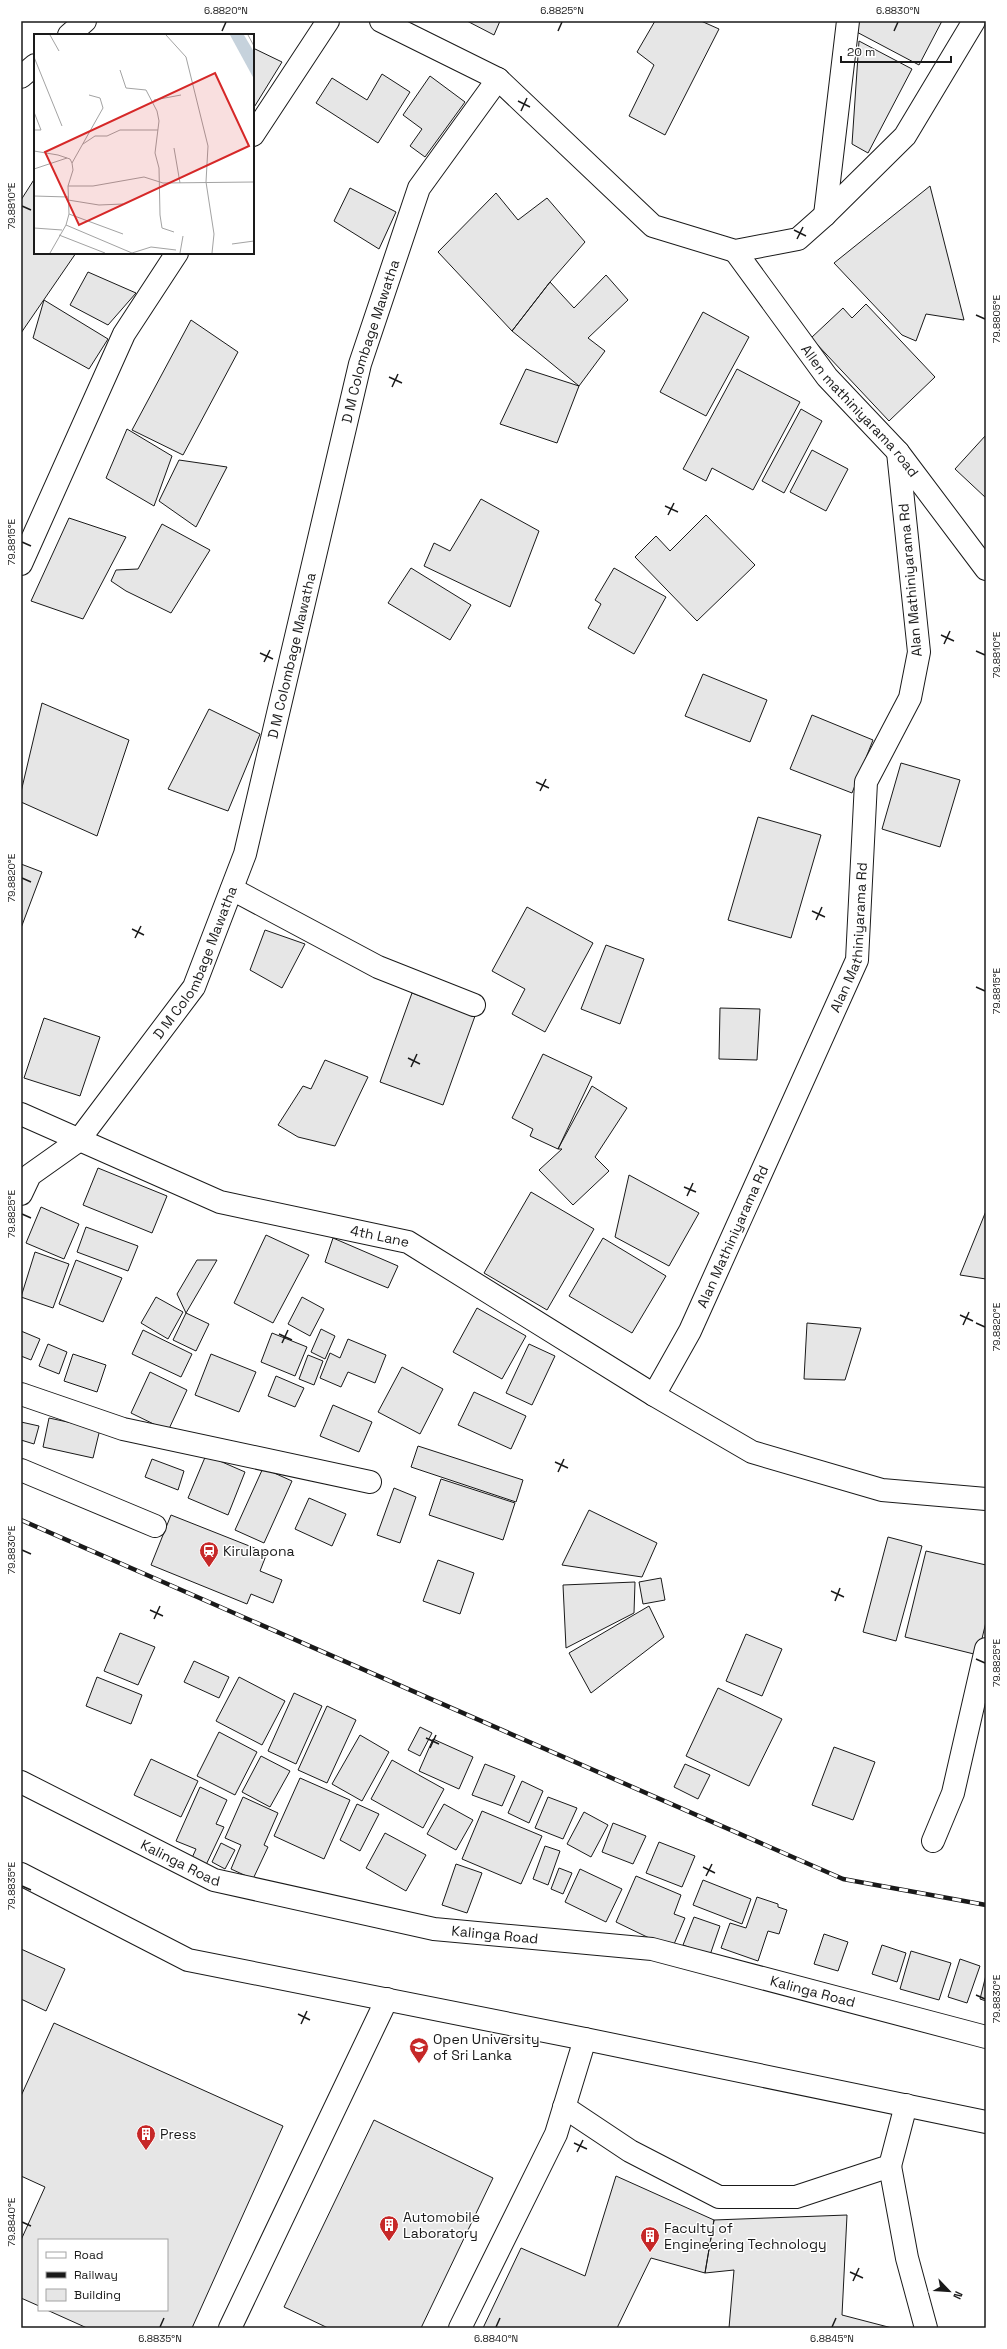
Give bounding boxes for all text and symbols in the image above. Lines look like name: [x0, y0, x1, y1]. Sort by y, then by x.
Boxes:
text: 6.8820°N: [204, 4, 248, 17]
text: 6.8825°N: [540, 4, 584, 17]
text: 6.8830°N: [876, 4, 920, 17]
inset map: [34, 34, 254, 254]
scale bar: [841, 38, 951, 64]
text: 20 m: [847, 44, 875, 60]
text: 79.8810°E: [5, 182, 18, 229]
street label: D M Colombage Mawatha: [337, 257, 403, 425]
text: 79.8805°E: [990, 294, 1003, 343]
street label: Allen mathiniyarama road: [797, 341, 923, 481]
street label: Alan Mathiniyarama Rd: [894, 503, 926, 657]
text: 79.8815°E: [5, 519, 18, 565]
street label: D M Colombage Mawatha: [263, 571, 320, 740]
text: 79.8810°E: [990, 631, 1003, 678]
text: 79.8820°E: [5, 853, 18, 902]
street label: Alan Mathiniyarama Rd: [826, 862, 871, 1015]
street label: D M Colombage Mawatha: [149, 883, 241, 1043]
text: 79.8815°E: [990, 968, 1003, 1014]
street label: Alan Mathiniyarama Rd: [693, 1163, 772, 1311]
text: 79.8825°E: [5, 1190, 18, 1238]
street label: 4th Lane: [349, 1221, 411, 1251]
text: 79.8820°E: [990, 1302, 1003, 1351]
text: 79.8830°E: [5, 1525, 18, 1574]
station icon: Kirulapona: [198, 1540, 220, 1568]
place label: Kirulapona: [223, 1542, 295, 1560]
text: 79.8825°E: [990, 1639, 1003, 1687]
street label: Kalinga Road: [138, 1835, 222, 1890]
text: 79.8835°E: [5, 1862, 18, 1910]
street label: Kalinga Road: [451, 1922, 539, 1948]
street label: Kalinga Road: [768, 1972, 857, 2011]
text: 79.8830°E: [990, 1974, 1003, 2023]
place label: Open University of Sri Lanka: [433, 2030, 540, 2064]
school or university icon: Open University of Sri Lanka: [408, 2036, 430, 2064]
building icon: Press: [135, 2123, 157, 2151]
place label: Press: [160, 2125, 196, 2143]
text: 79.8840°E: [5, 2197, 18, 2246]
place label: Automobile Laboratory: [403, 2208, 480, 2242]
building icon: Automobile Laboratory: [378, 2214, 400, 2242]
place label: Faculty of Engineering Technology: [664, 2219, 827, 2253]
building icon: Faculty of Engineering Technology: [639, 2225, 661, 2253]
legend: [38, 2239, 168, 2311]
text: Road: [74, 2247, 103, 2263]
text: Railway: [74, 2267, 118, 2283]
north arrow: [929, 2271, 969, 2311]
text: Building: [74, 2287, 121, 2303]
text: N: [950, 2289, 966, 2302]
text: 6.8835°N: [138, 2332, 182, 2345]
text: 6.8840°N: [474, 2332, 518, 2345]
text: 6.8845°N: [810, 2332, 854, 2345]

